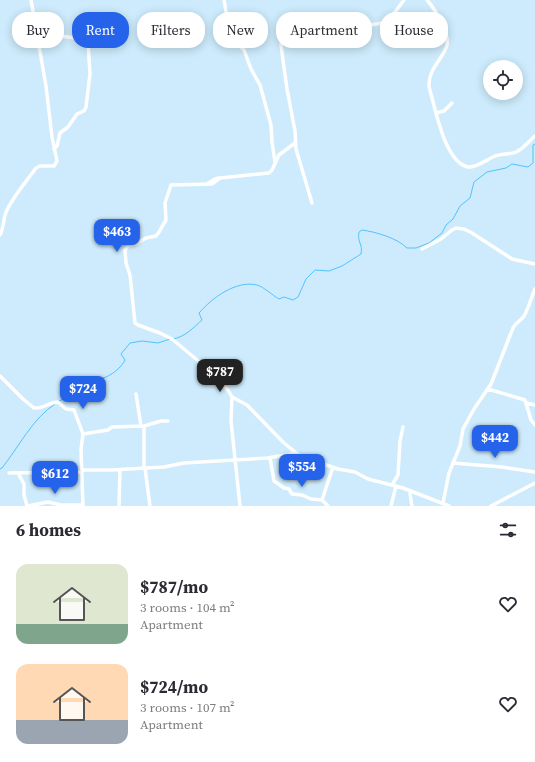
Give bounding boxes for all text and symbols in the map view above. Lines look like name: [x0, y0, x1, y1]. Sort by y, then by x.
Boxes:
chip: Buy: [12, 12, 64, 48]
chip: Rent: [72, 12, 129, 48]
chip: Filters: [137, 12, 205, 48]
chip: New: [213, 12, 268, 48]
chip: Apartment: [276, 12, 372, 48]
chip: House: [380, 12, 448, 48]
map controls: [483, 60, 523, 100]
button: locate: [483, 60, 523, 100]
pin: $463: [93, 219, 141, 253]
text: $463: [103, 223, 131, 240]
pin: $787: [196, 359, 244, 393]
text: $787: [206, 363, 234, 380]
pin: $724: [59, 376, 107, 410]
text: $724: [69, 380, 97, 397]
pin: $442: [471, 425, 519, 459]
text: $442: [481, 429, 509, 446]
pin: $554: [278, 454, 326, 488]
text: $554: [288, 458, 316, 475]
pin: $612: [31, 461, 79, 495]
text: $612: [41, 465, 69, 482]
text: 6 homes: [16, 518, 81, 542]
icon: filters: [497, 519, 519, 541]
text: $787/mo: [140, 575, 208, 599]
icon: home: [48, 580, 96, 628]
icon: heart: [497, 593, 519, 615]
text: 3 rooms · 104 m²: [140, 599, 235, 616]
text: Apartment: [140, 616, 203, 633]
text: $724/mo: [140, 675, 208, 699]
icon: home: [48, 680, 96, 728]
icon: heart: [497, 693, 519, 715]
text: 3 rooms · 107 m²: [140, 699, 235, 716]
text: Apartment: [140, 716, 203, 733]

